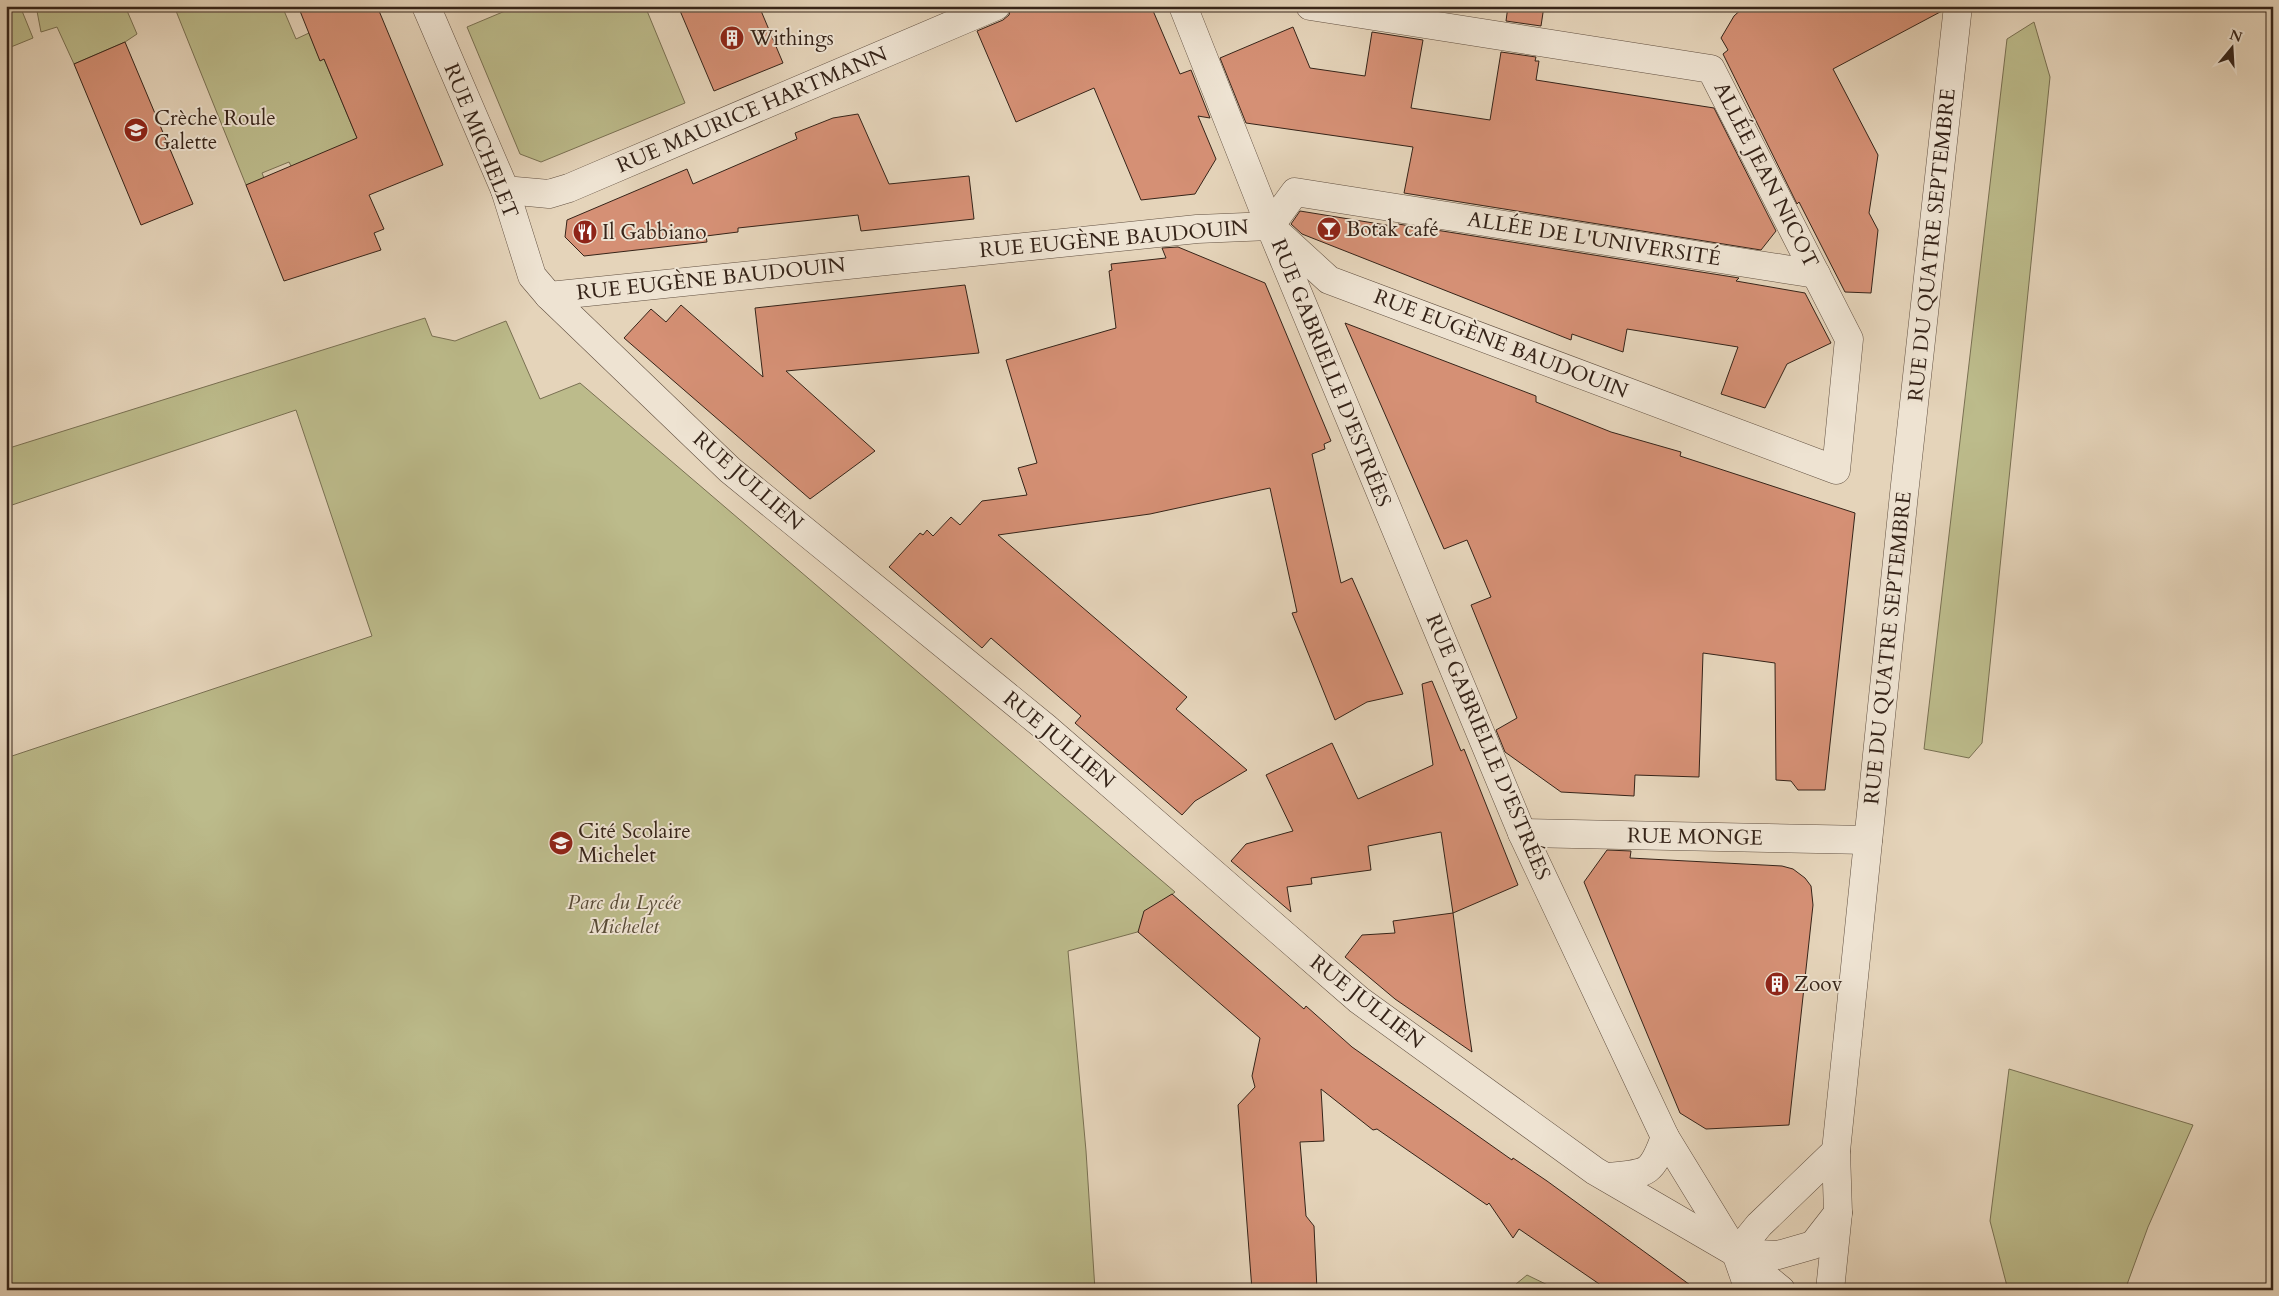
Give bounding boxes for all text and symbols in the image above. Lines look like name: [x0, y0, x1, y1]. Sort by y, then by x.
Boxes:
north arrow: [2206, 22, 2256, 72]
place label: Withings: [749, 24, 834, 53]
building icon: Withings: [719, 25, 745, 51]
text: N: [2227, 25, 2245, 47]
street label: RUE MAURICE HARTMANN: [612, 40, 892, 180]
street label: RUE MICHELET: [437, 59, 525, 223]
street label: ALLÉE JEAN NICOT: [1707, 77, 1825, 273]
street label: RUE DU QUATRE SEPTEMBRE: [1901, 87, 1963, 403]
place label: Crèche Roule Galette: [154, 104, 276, 157]
school or university icon: Crèche Roule Galette: [123, 117, 149, 143]
street label: ALLÉE DE L'UNIVERSITÉ: [1465, 205, 1723, 273]
street label: RUE EUGÈNE BAUDOUIN: [978, 213, 1250, 265]
place label: Botak café: [1346, 215, 1439, 244]
bar icon: Botak café: [1316, 216, 1342, 242]
place label: Il Gabbiano: [602, 218, 707, 247]
restaurant icon: Il Gabbiano: [572, 219, 598, 245]
street label: RUE GABRIELLE D'ESTRÉES: [1264, 235, 1398, 511]
street label: RUE EUGÈNE BAUDOUIN: [575, 250, 847, 308]
street label: RUE EUGÈNE BAUDOUIN: [1370, 282, 1632, 406]
street label: RUE JULLIEN: [686, 425, 810, 537]
street label: RUE DU QUATRE SEPTEMBRE: [1857, 490, 1919, 806]
street label: RUE GABRIELLE D'ESTRÉES: [1419, 609, 1557, 885]
street label: RUE JULLIEN: [997, 685, 1121, 796]
place label: Cité Scolaire Michelet: [578, 817, 691, 870]
street label: RUE MONGE: [1627, 821, 1763, 853]
school or university icon: Cité Scolaire Michelet: [548, 830, 574, 856]
park label: Parc du Lycée Michelet: [567, 888, 682, 941]
street label: RUE JULLIEN: [1304, 948, 1430, 1056]
place label: Zoov: [1794, 970, 1843, 999]
building icon: Zoov: [1764, 971, 1790, 997]

